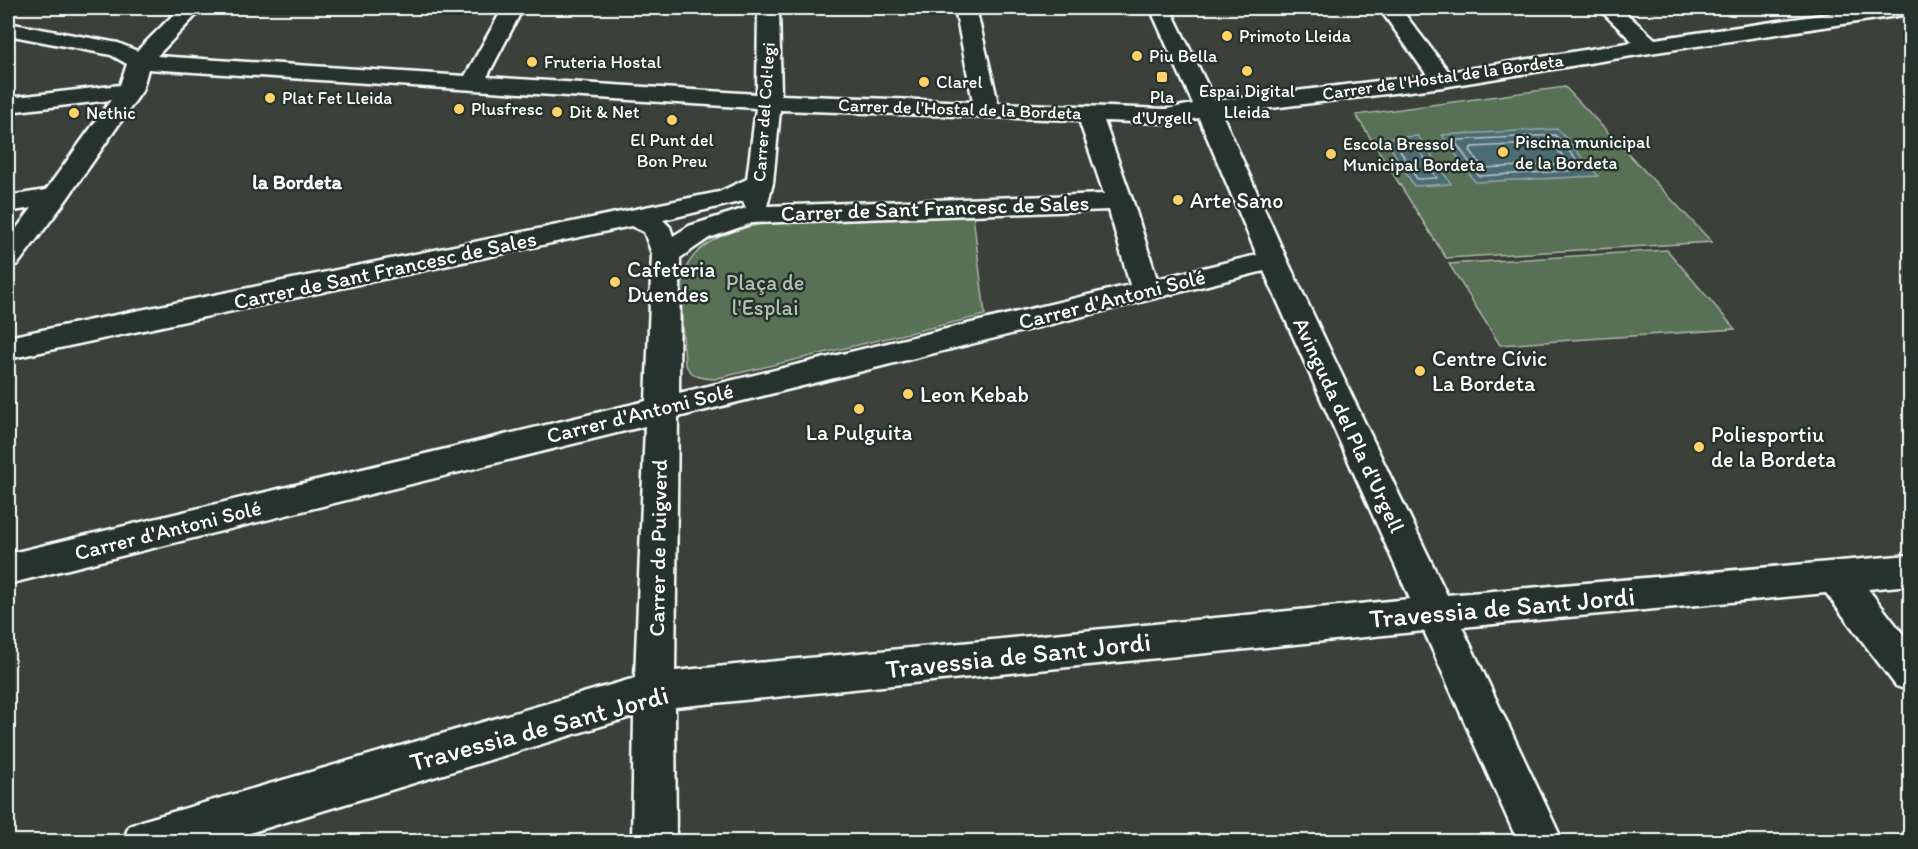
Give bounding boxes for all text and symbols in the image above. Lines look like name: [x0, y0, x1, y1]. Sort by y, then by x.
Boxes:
place label: Primoto Lleida: [1239, 25, 1352, 47]
marker: Primoto Lleida: [1220, 29, 1234, 43]
street label: Carrer del Col·legi: [748, 41, 780, 183]
place label: Piu Bella: [1149, 45, 1218, 67]
marker: Piu Bella: [1130, 49, 1144, 63]
street label: Carrer de l'Hostal de la Bordeta: [1321, 49, 1566, 105]
place label: Fruteria Hostal: [544, 51, 661, 73]
marker: Fruteria Hostal: [525, 55, 539, 69]
marker: Espai Digital Lleida: [1240, 64, 1254, 78]
marker: Pla d'Urgell: [1155, 70, 1169, 84]
place label: Clarel: [936, 71, 982, 93]
marker: Clarel: [917, 75, 931, 89]
place label: Espai Digital Lleida: [1199, 80, 1295, 123]
place label: Pla d'Urgell: [1132, 86, 1192, 129]
place label: Plat Fet Lleida: [282, 87, 392, 109]
marker: Plat Fet Lleida: [263, 91, 277, 105]
street label: Carrer de l'Hostal de la Bordeta: [838, 94, 1083, 124]
place label: Plusfresc: [471, 98, 543, 120]
place label: Dit & Net: [569, 101, 640, 123]
place label: Nethic: [86, 102, 136, 124]
marker: Plusfresc: [452, 102, 466, 116]
marker: Dit & Net: [550, 105, 564, 119]
marker: Nethic: [67, 106, 81, 120]
marker: El Punt del Bon Preu: [665, 113, 679, 127]
place label: El Punt del Bon Preu: [630, 129, 714, 172]
place label: Piscina municipal de la Bordeta: [1515, 131, 1651, 174]
place label: Escola Bressol Municipal Bordeta: [1343, 133, 1485, 176]
marker: Piscina municipal de la Bordeta: [1496, 145, 1510, 159]
marker: Escola Bressol Municipal Bordeta: [1324, 147, 1338, 161]
district label: la Bordeta: [252, 170, 342, 194]
place label: Arte Sano: [1190, 187, 1283, 214]
street label: Carrer de Sant Francesc de Sales: [780, 189, 1090, 227]
marker: Arte Sano: [1171, 193, 1185, 207]
street label: Carrer de Sant Francesc de Sales: [231, 225, 539, 315]
place label: Cafeteria Duendes: [627, 256, 715, 308]
street label: Carrer d'Antoni Solé: [1016, 263, 1208, 335]
park label: Plaça de l'Esplai: [726, 269, 804, 321]
marker: Cafeteria Duendes: [608, 275, 622, 289]
street label: Avinguda del Pla d'Urgell: [1287, 313, 1411, 537]
place label: Centre Cívic La Bordeta: [1432, 345, 1547, 397]
marker: Centre Cívic La Bordeta: [1413, 364, 1427, 378]
street label: Carrer d'Antoni Solé: [544, 377, 736, 449]
place label: Leon Kebab: [920, 381, 1029, 408]
marker: Leon Kebab: [901, 387, 915, 401]
marker: La Pulguita: [852, 402, 866, 416]
place label: La Pulguita: [806, 419, 912, 446]
place label: Poliesportiu de la Bordeta: [1711, 421, 1836, 473]
marker: Poliesportiu de la Bordeta: [1692, 440, 1706, 454]
street label: Carrer de Puigverd: [643, 459, 673, 637]
street label: Carrer d'Antoni Solé: [72, 494, 264, 566]
street label: Travessia de Sant Jordi: [1368, 579, 1636, 635]
street label: Travessia de Sant Jordi: [884, 625, 1152, 685]
street label: Travessia de Sant Jordi: [406, 678, 672, 778]

